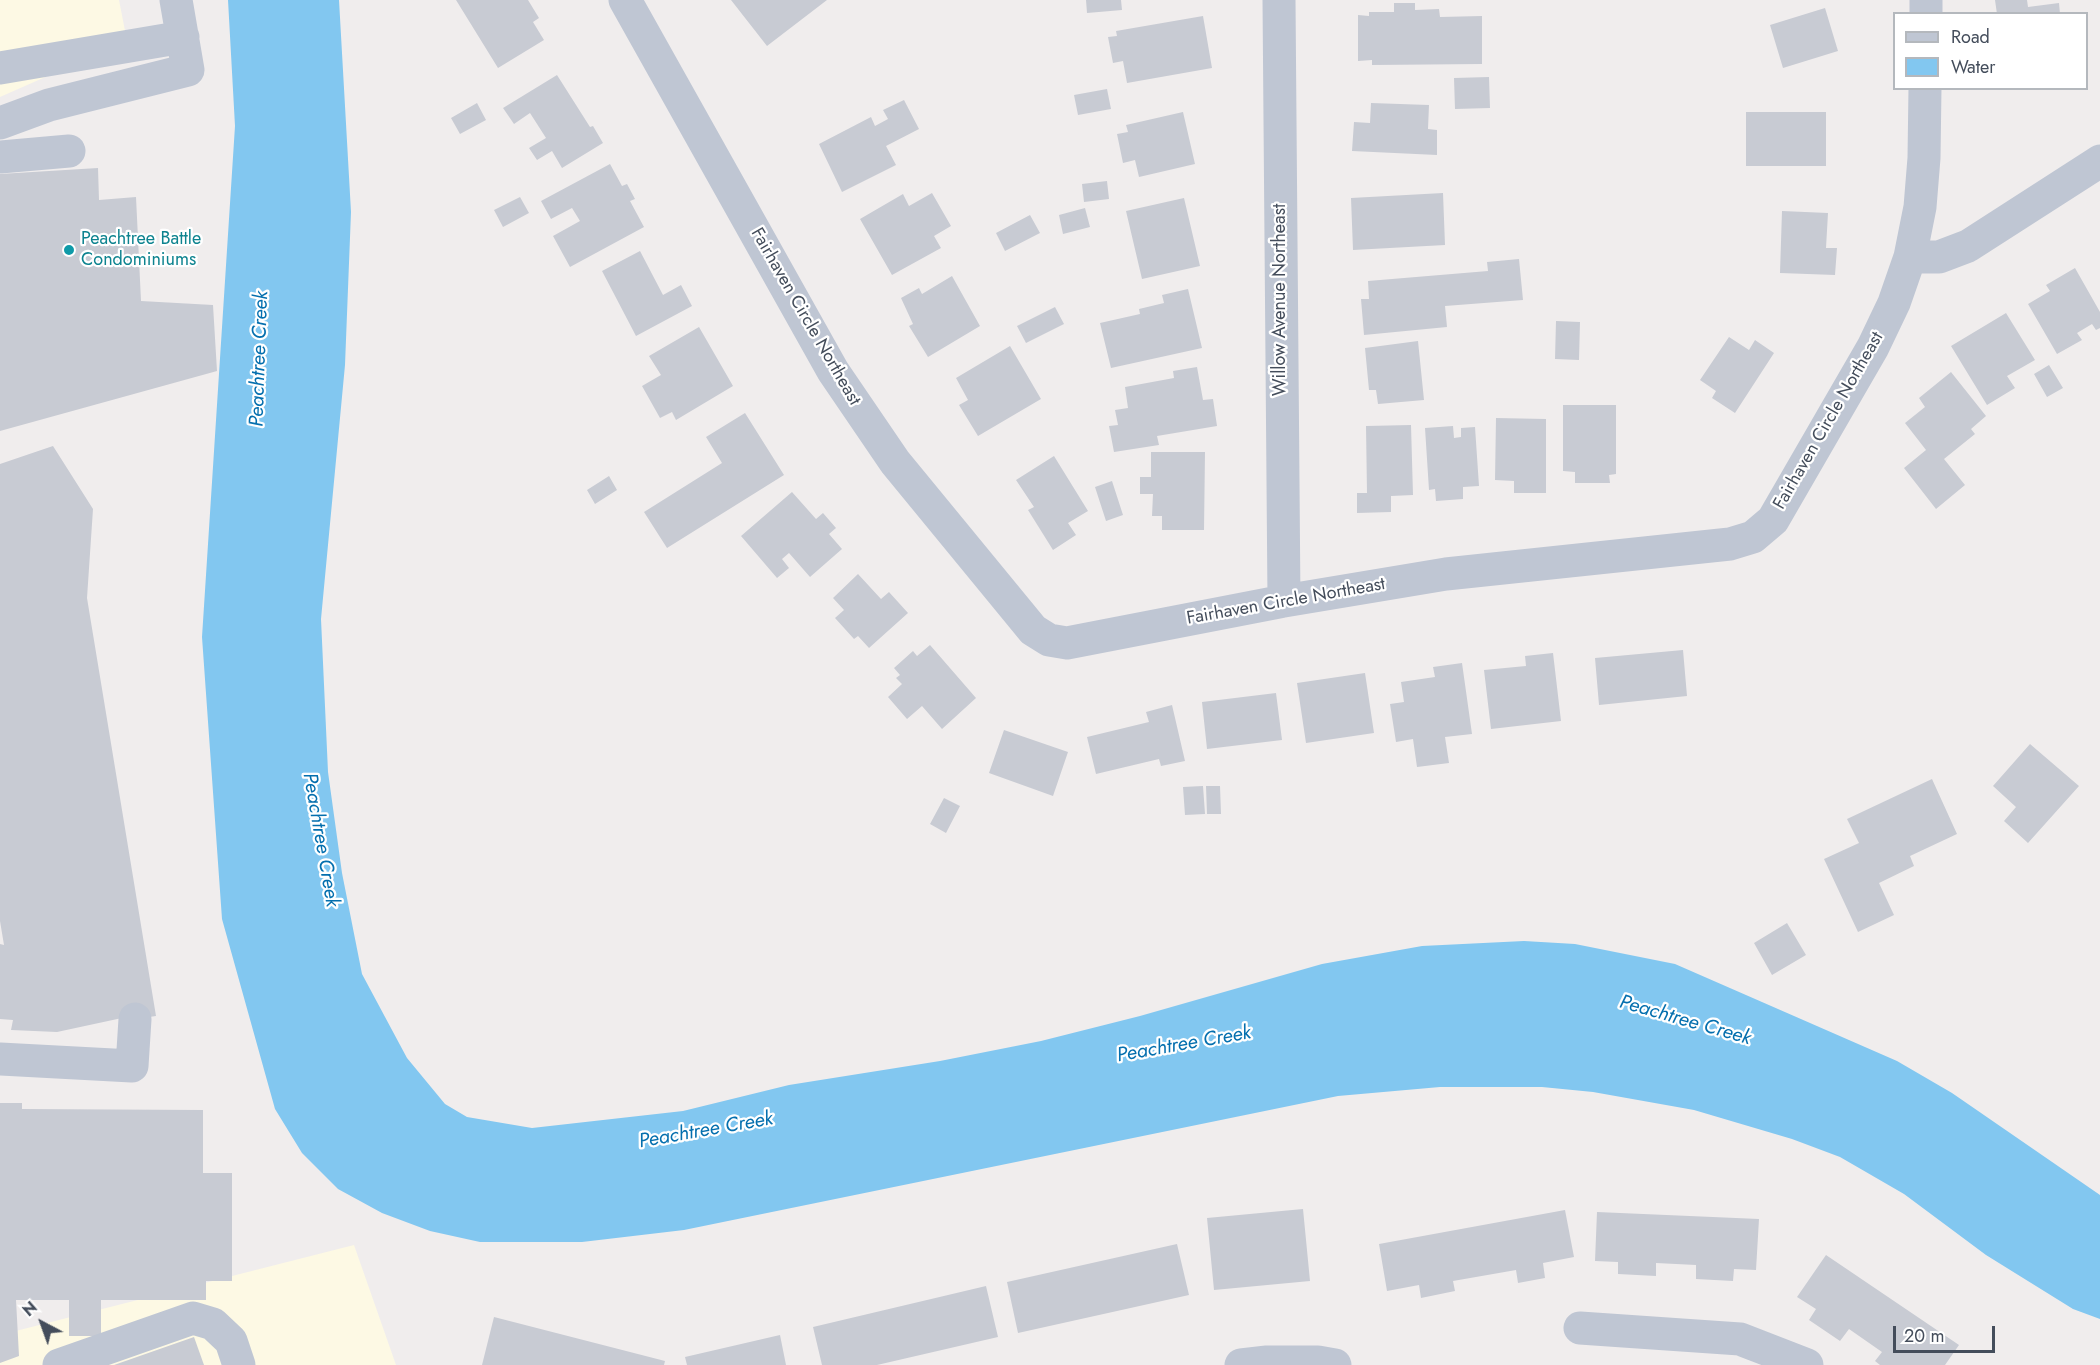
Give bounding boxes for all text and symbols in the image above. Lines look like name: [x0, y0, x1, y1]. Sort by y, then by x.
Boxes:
legend: [1893, 12, 2088, 90]
text: Road: [1951, 24, 1990, 50]
text: Water: [1951, 54, 1995, 80]
street label: Willow Avenue Northeast: [1270, 204, 1292, 396]
street label: Fairhaven Circle Northeast: [745, 224, 865, 410]
place label: Peachtree Battle Condominiums: [81, 229, 201, 272]
marker: Peachtree Battle Condominiums: [62, 243, 76, 257]
water label: Peachtree Creek: [246, 291, 274, 427]
street label: Fairhaven Circle Northeast: [1769, 328, 1889, 514]
street label: Fairhaven Circle Northeast: [1185, 574, 1387, 630]
water label: Peachtree Creek: [296, 771, 344, 909]
water label: Peachtree Creek: [1616, 991, 1754, 1051]
water label: Peachtree Creek: [1115, 1021, 1253, 1069]
water label: Peachtree Creek: [637, 1107, 775, 1155]
north arrow: [12, 1293, 72, 1353]
text: N: [18, 1296, 42, 1322]
scale bar: [1896, 1314, 1998, 1352]
text: 20 m: [1904, 1323, 1944, 1349]

